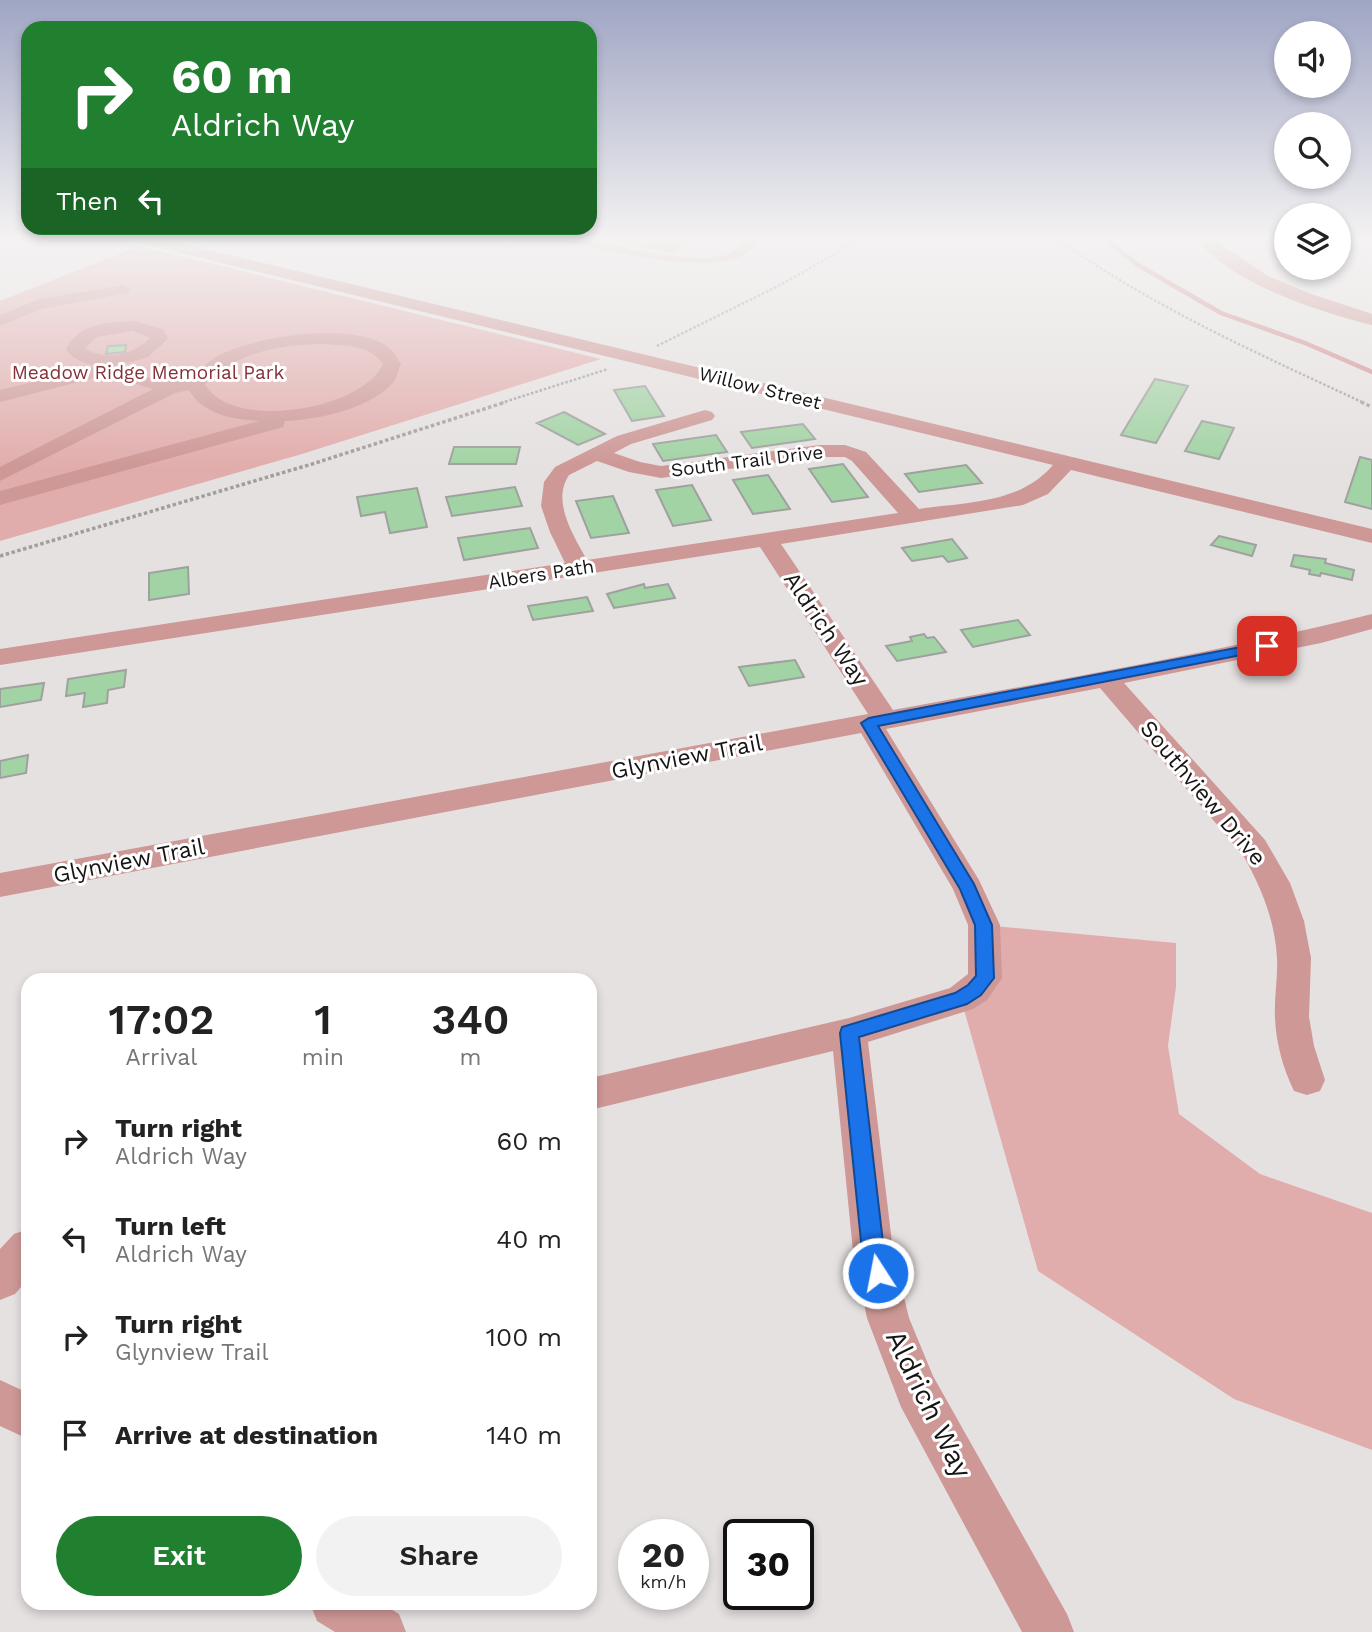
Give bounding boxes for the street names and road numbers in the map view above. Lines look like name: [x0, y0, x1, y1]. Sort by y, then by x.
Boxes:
street label: Willow Street: [696, 362, 824, 414]
street label: South Trail Drive: [669, 440, 825, 482]
street label: Albers Path: [486, 554, 596, 594]
street label: Aldrich Way: [778, 567, 874, 691]
street label: Southview Drive: [1134, 715, 1272, 871]
street label: Glynview Trail: [609, 729, 765, 785]
street label: Glynview Trail: [51, 833, 207, 889]
street label: Aldrich Way: [879, 1325, 979, 1484]

